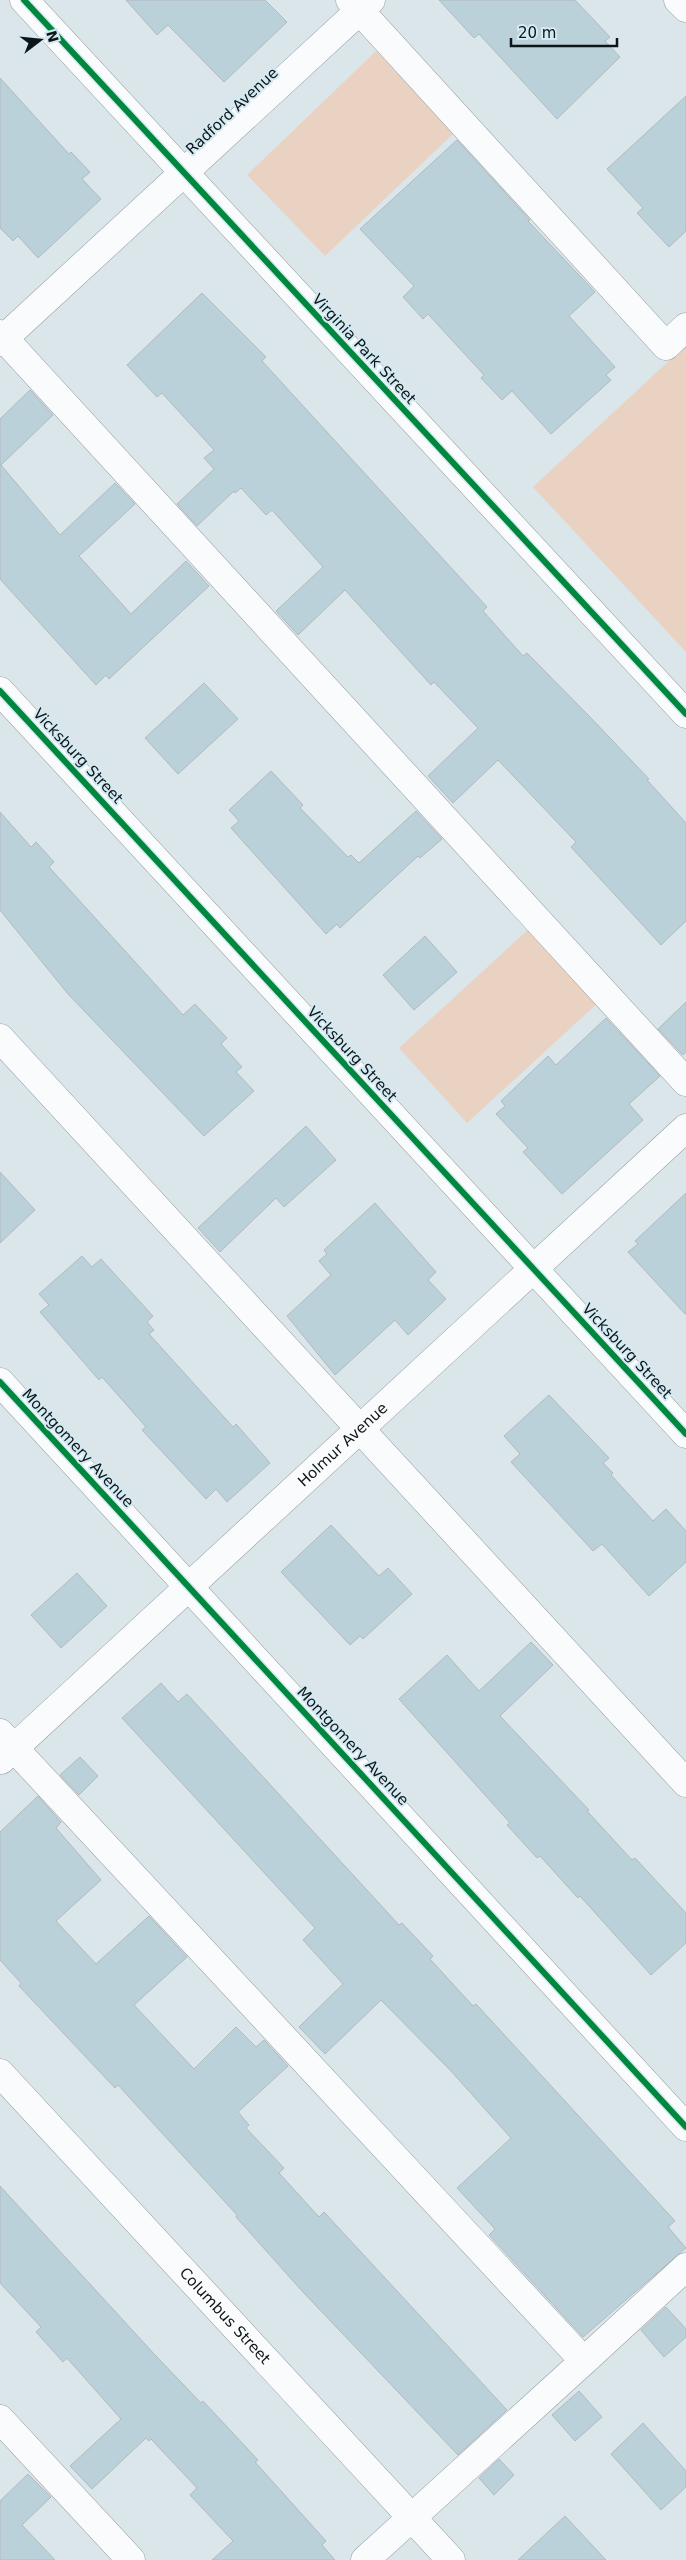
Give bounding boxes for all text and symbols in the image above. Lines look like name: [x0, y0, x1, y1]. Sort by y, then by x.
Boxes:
north arrow: [15, 15, 65, 65]
scale bar: [511, 15, 617, 47]
text: 20 m: [518, 24, 556, 42]
text: N: [43, 29, 62, 44]
street label: Radford Avenue: [182, 64, 282, 158]
street label: Virginia Park Street: [308, 290, 420, 408]
street label: Vicksburg Street: [29, 705, 127, 807]
street label: Vicksburg Street: [303, 1003, 401, 1105]
street label: Vicksburg Street: [578, 1300, 676, 1402]
street label: Montgomery Avenue: [18, 1385, 138, 1511]
street label: Holmur Avenue: [294, 1399, 391, 1490]
street label: Montgomery Avenue: [293, 1683, 413, 1809]
street label: Columbus Street: [176, 2264, 274, 2368]

